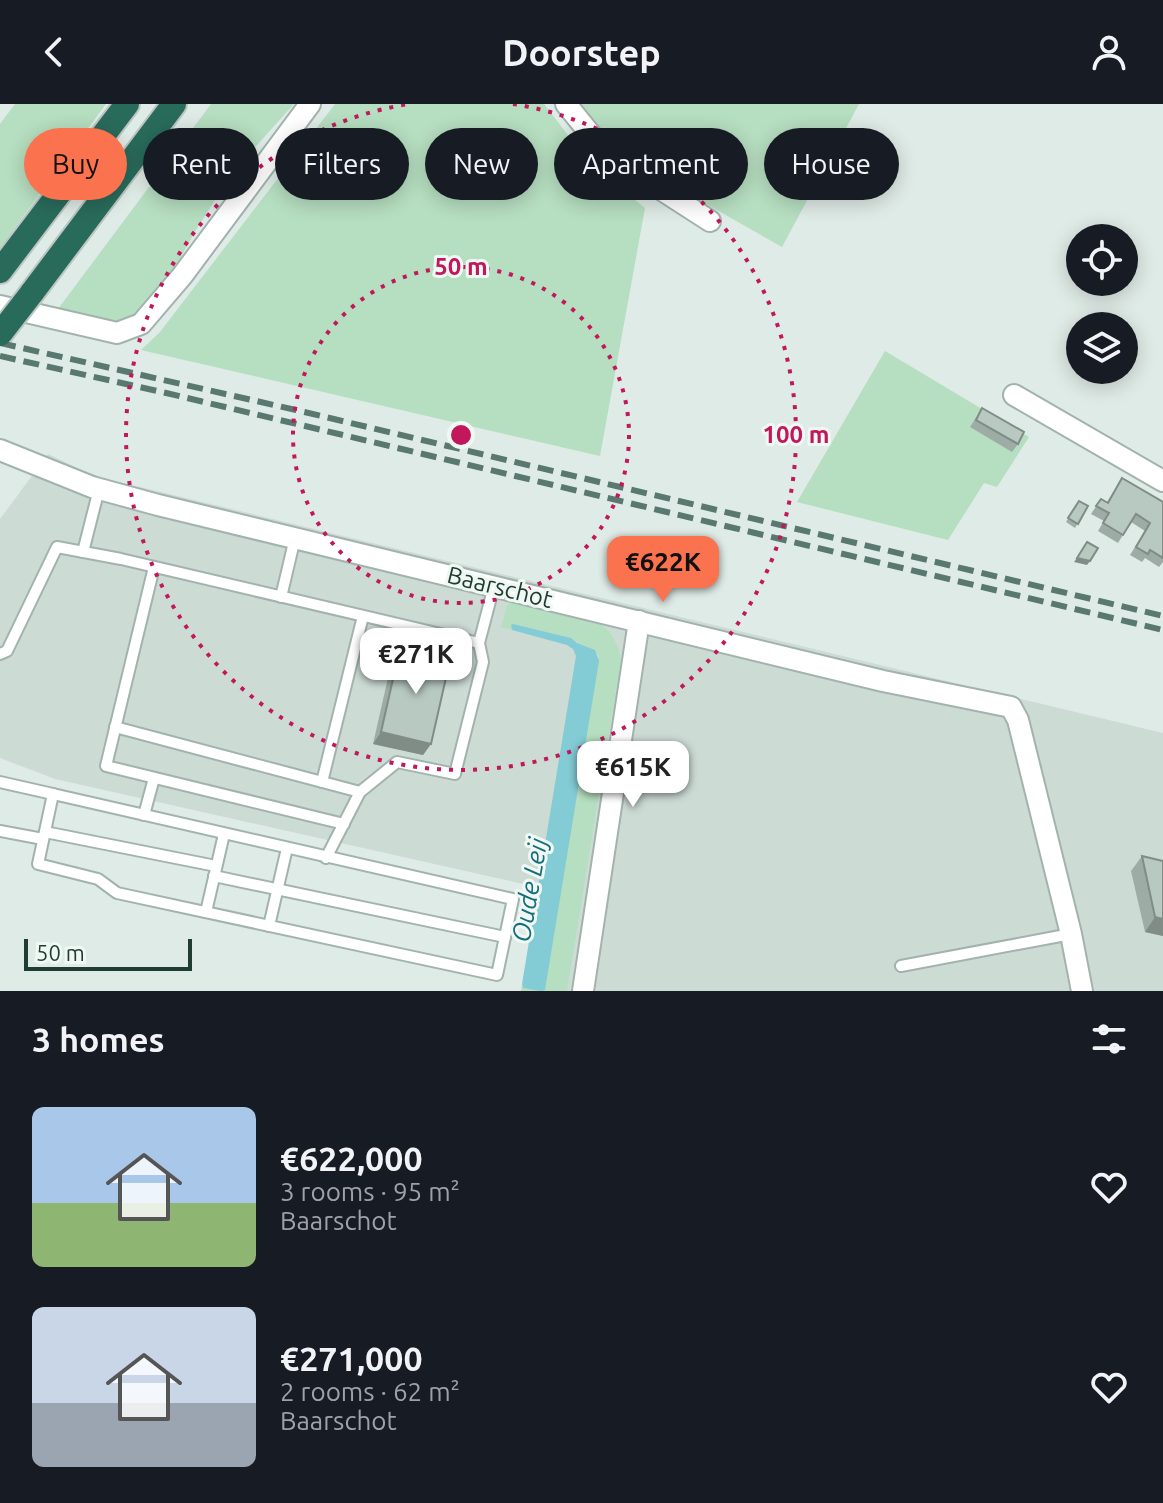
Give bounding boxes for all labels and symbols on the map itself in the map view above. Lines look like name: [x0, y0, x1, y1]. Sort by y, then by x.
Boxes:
text: 50 m: [434, 253, 488, 280]
centre of rings: [447, 421, 475, 449]
text: 100 m: [763, 421, 829, 448]
pin: €622K: [607, 536, 719, 604]
street label: Baarschot: [444, 561, 556, 613]
pin: €271K: [360, 628, 472, 696]
pin: €615K: [577, 741, 689, 809]
water label: Oude Leij: [506, 834, 553, 944]
scale bar: [24, 935, 192, 971]

